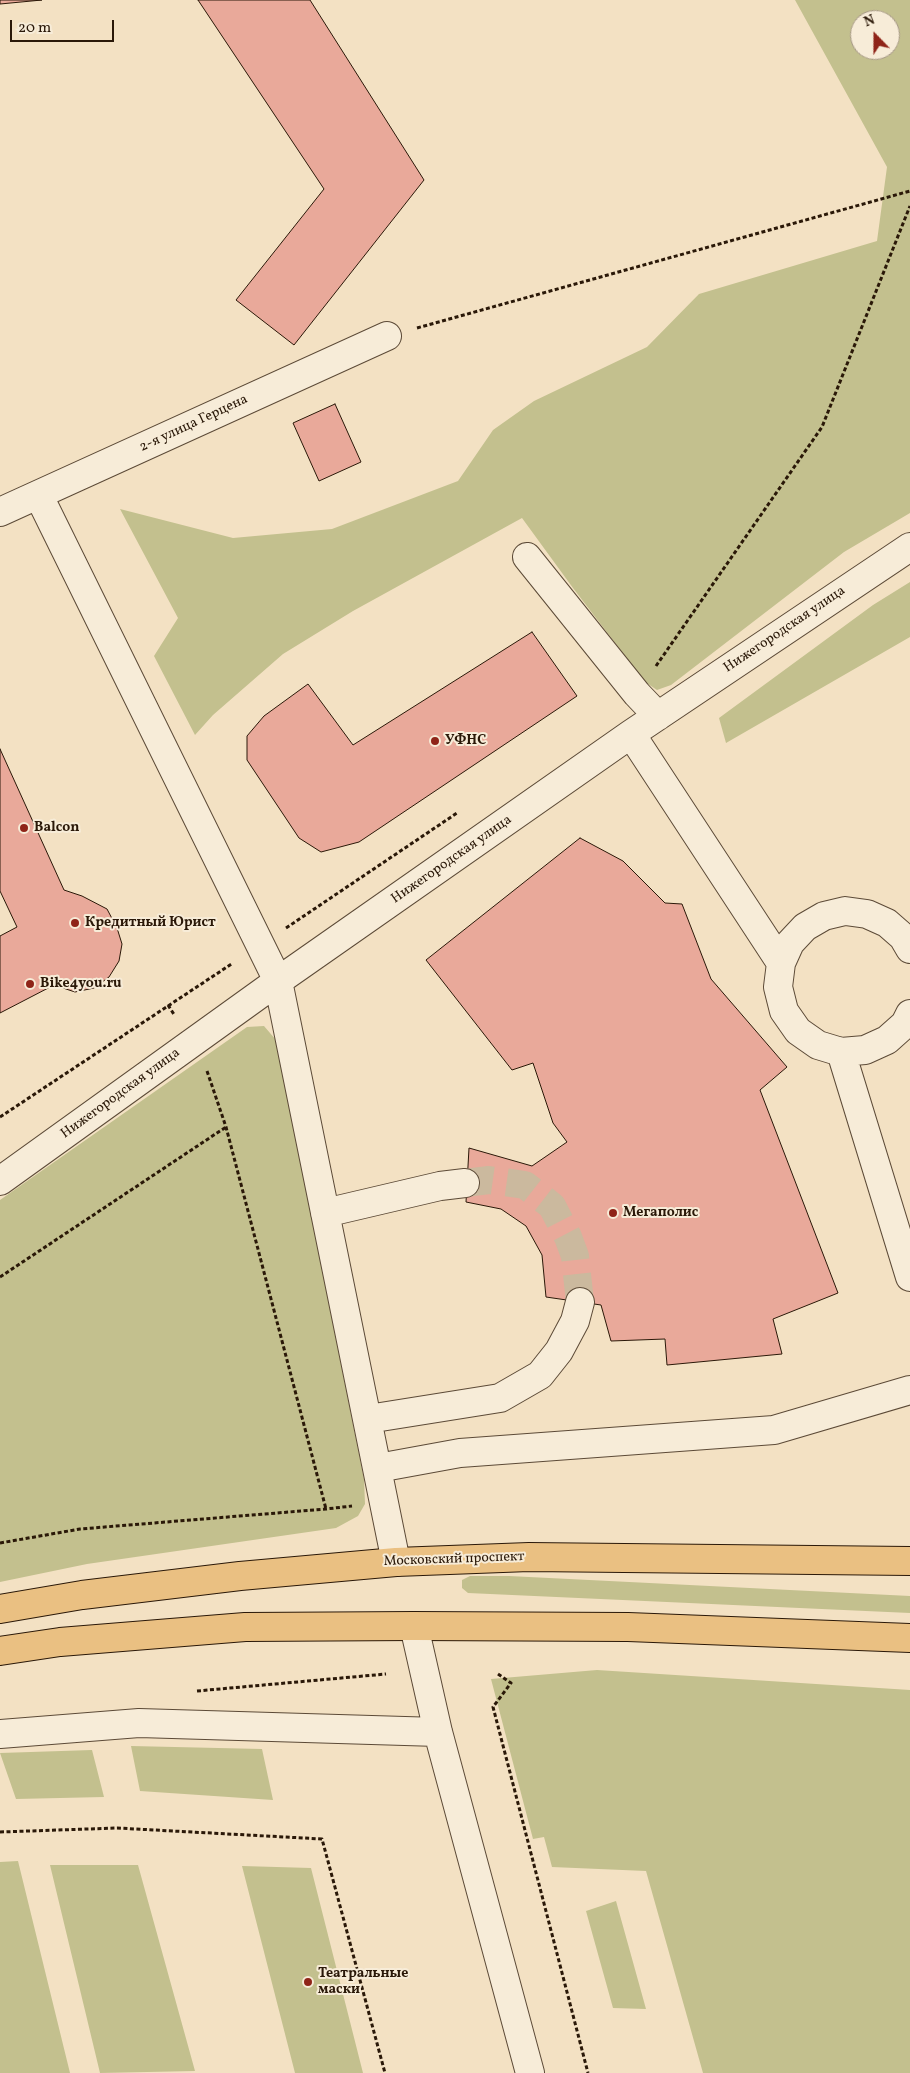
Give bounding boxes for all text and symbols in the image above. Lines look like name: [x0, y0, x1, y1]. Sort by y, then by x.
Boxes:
scale bar: [12, 10, 116, 42]
north arrow: [850, 10, 900, 60]
text: N: [861, 11, 878, 32]
text: 20 m: [18, 18, 51, 39]
street label: 2-я улица Герцена: [137, 392, 251, 456]
street label: Нижегородская улица: [721, 583, 849, 677]
place label: УФНС: [445, 733, 486, 749]
marker: УФНС: [429, 735, 441, 747]
street label: Нижегородская улица: [389, 812, 515, 908]
place label: Balcon: [34, 820, 79, 836]
marker: Balcon: [18, 822, 30, 834]
place label: Кредитный Юрист: [85, 915, 216, 931]
marker: Кредитный Юрист: [69, 917, 81, 929]
place label: Bike4you.ru: [40, 976, 122, 992]
marker: Bike4you.ru: [24, 978, 36, 990]
street label: Нижегородская улица: [58, 1045, 184, 1143]
place label: Мегаполис: [623, 1205, 698, 1221]
marker: Мегаполис: [607, 1207, 619, 1219]
street label: Московский проспект: [383, 1549, 525, 1571]
place label: Театральные маски: [318, 1966, 408, 1998]
marker: Театральные маски: [302, 1976, 314, 1988]

